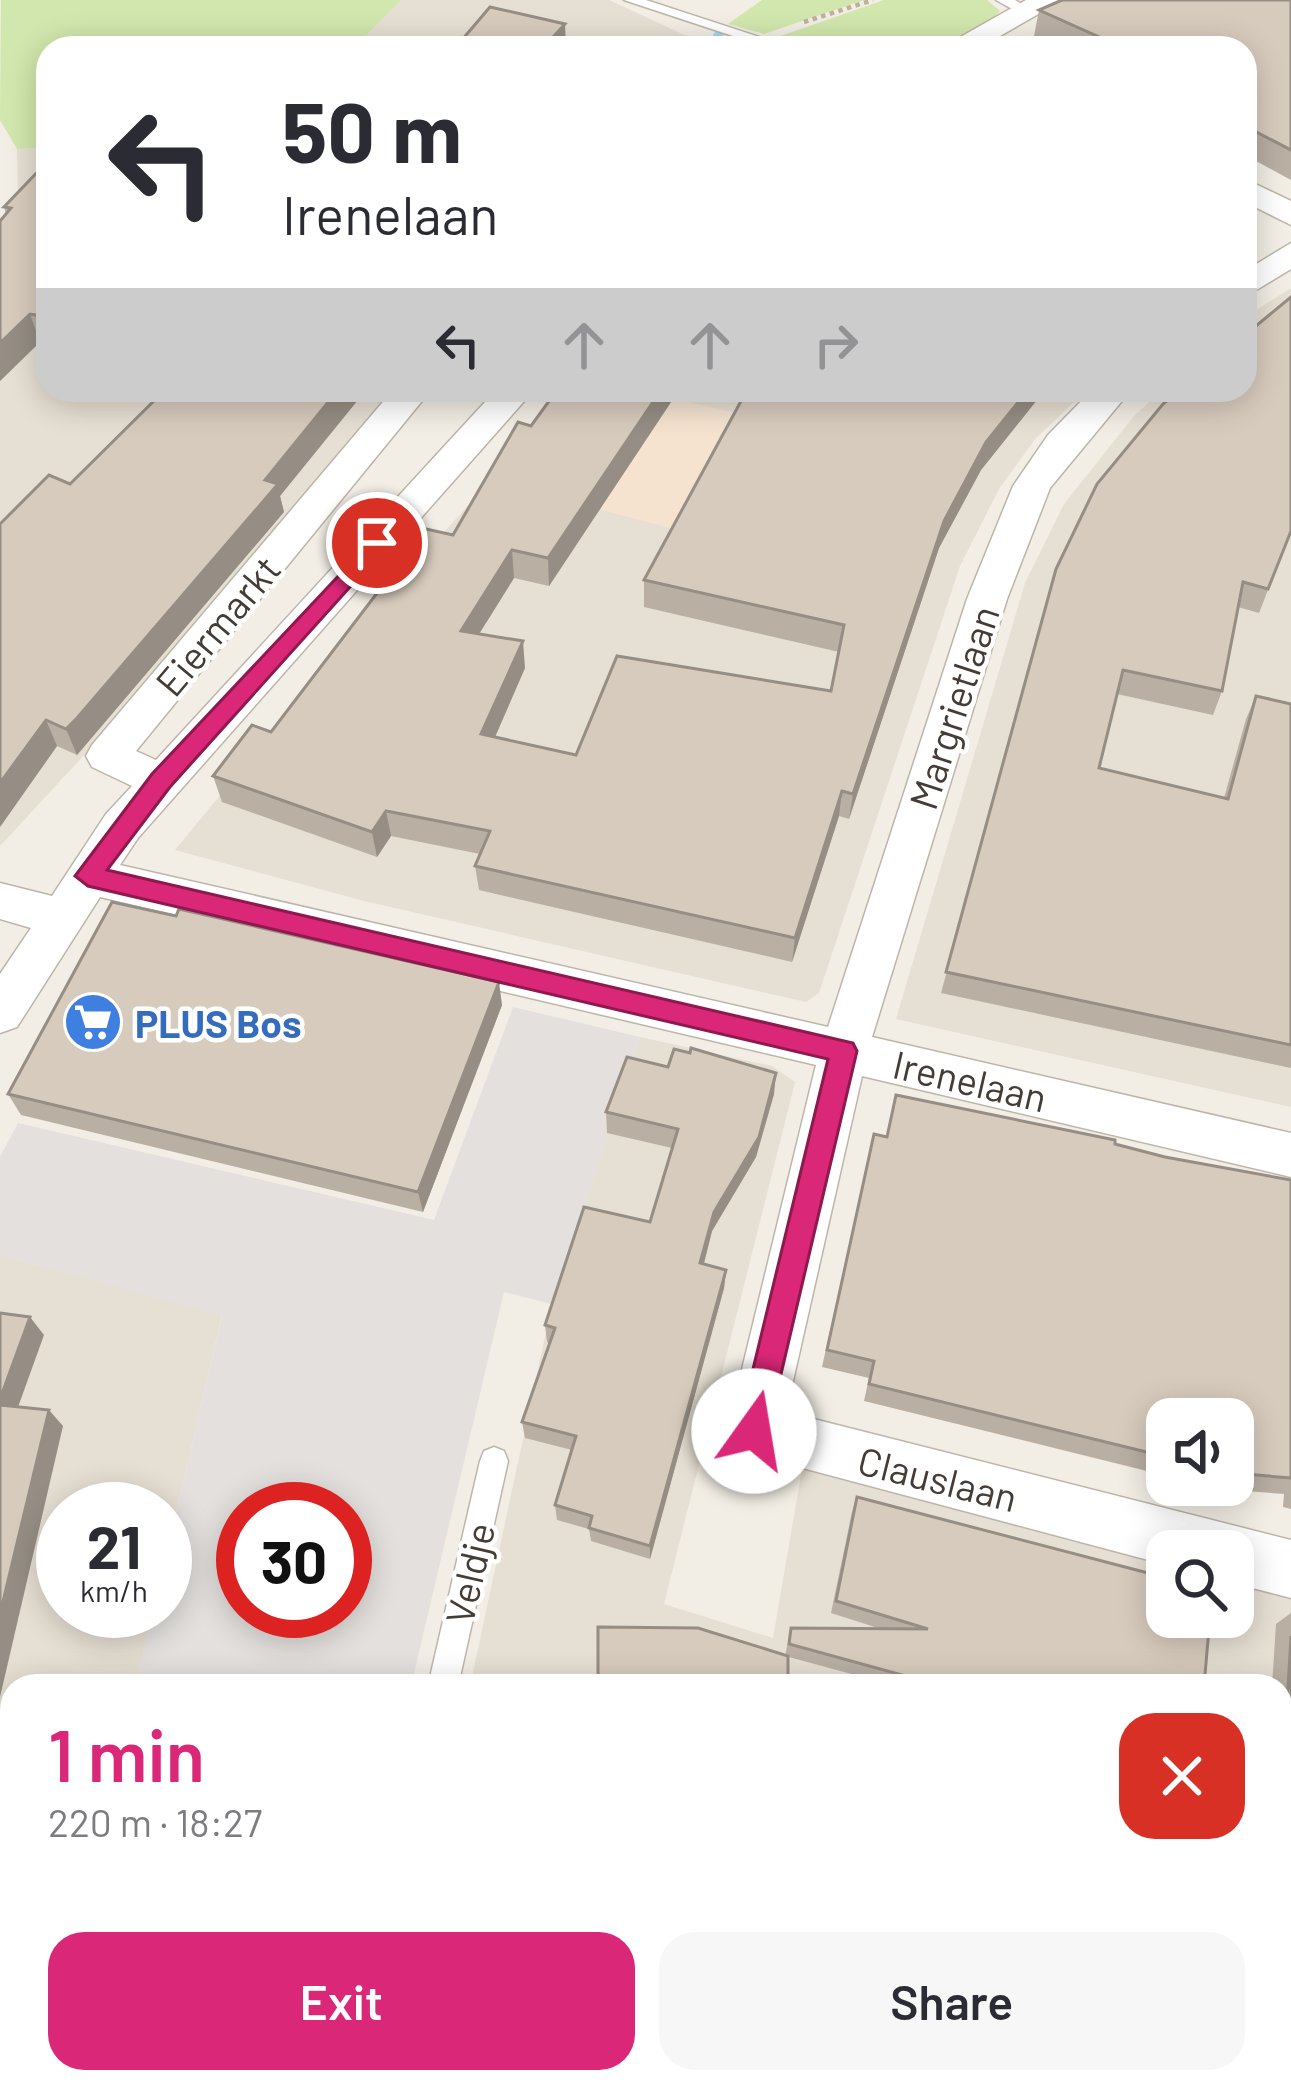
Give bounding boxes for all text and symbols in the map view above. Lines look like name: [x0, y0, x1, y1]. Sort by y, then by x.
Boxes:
text: 50 m: [282, 79, 462, 180]
icon: left: [84, 84, 240, 240]
text: Irenelaan: [282, 181, 498, 246]
icon: left: [425, 312, 491, 378]
icon: ahead: [551, 312, 617, 378]
icon: ahead: [677, 312, 743, 378]
icon: right: [803, 312, 869, 378]
pin: [326, 492, 428, 594]
icon: arrive: [344, 510, 410, 576]
street label: Eiermarkt: [145, 545, 289, 705]
street label: Margrietlaan: [898, 599, 1008, 815]
supermarket icon: PLUS Bos: [62, 991, 124, 1053]
place label: PLUS Bos: [135, 999, 302, 1046]
street label: Irenelaan: [889, 1040, 1051, 1120]
position arrow: [691, 1368, 817, 1494]
map controls: [1146, 1398, 1254, 1638]
button: sound: [1146, 1398, 1254, 1506]
street label: Clauslaan: [854, 1436, 1022, 1520]
speed limit sign: 30: [216, 1482, 372, 1638]
text: 21: [87, 1509, 141, 1581]
street label: Veldje: [435, 1518, 503, 1628]
button: search: [1146, 1530, 1254, 1638]
text: km/h: [80, 1572, 148, 1608]
text: 1 min: [48, 1710, 205, 1796]
button: close: [1119, 1713, 1245, 1839]
text: 220 m · 18:27: [48, 1798, 262, 1845]
button: Exit: [48, 1932, 635, 2070]
button: Share: [659, 1932, 1245, 2070]

